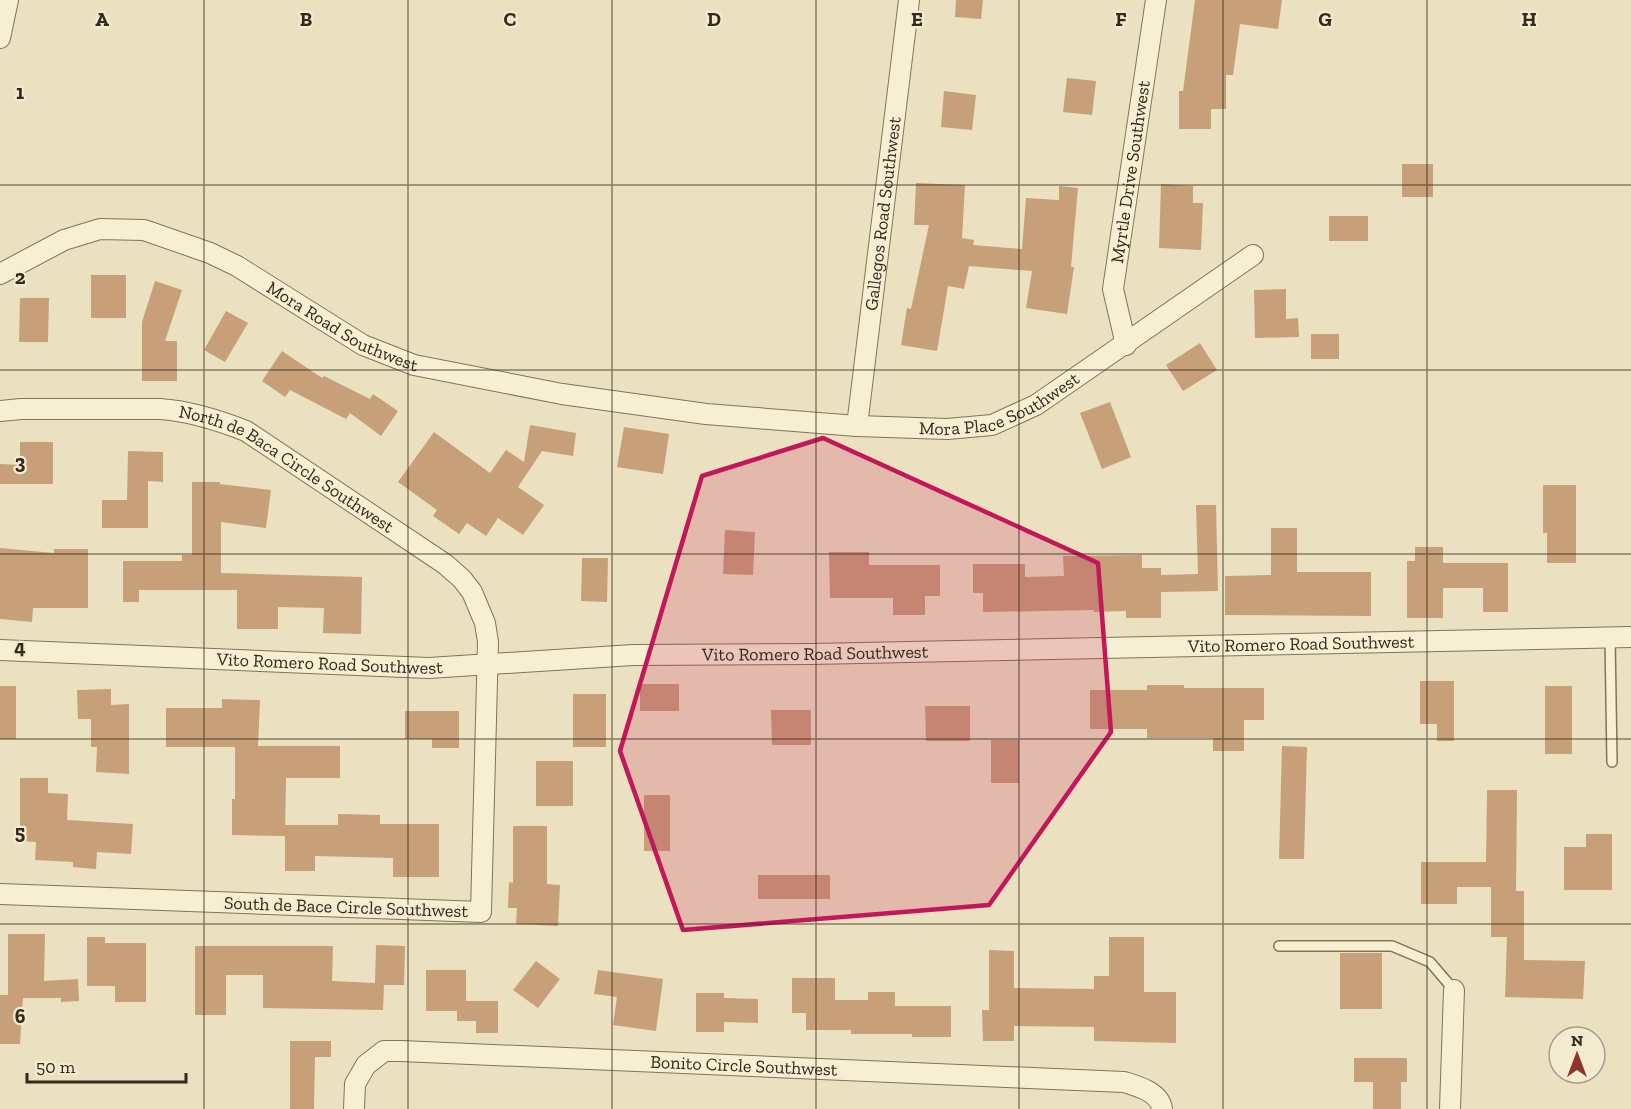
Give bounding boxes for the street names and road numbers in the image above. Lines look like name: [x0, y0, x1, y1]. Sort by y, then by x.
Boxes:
street label: Myrtle Drive Southwest: [1106, 79, 1155, 265]
street label: Gallegos Road Southwest: [860, 115, 906, 312]
street label: Mora Road Southwest: [263, 276, 420, 377]
street label: Mora Place Southwest: [919, 367, 1084, 440]
street label: North de Baca Circle Southwest: [177, 400, 398, 538]
street label: Vito Romero Road Southwest: [1187, 630, 1415, 657]
street label: Vito Romero Road Southwest: [701, 641, 929, 666]
street label: Vito Romero Road Southwest: [215, 648, 444, 679]
street label: South de Bace Circle Southwest: [224, 892, 469, 922]
street label: Bonito Circle Southwest: [650, 1051, 838, 1081]

